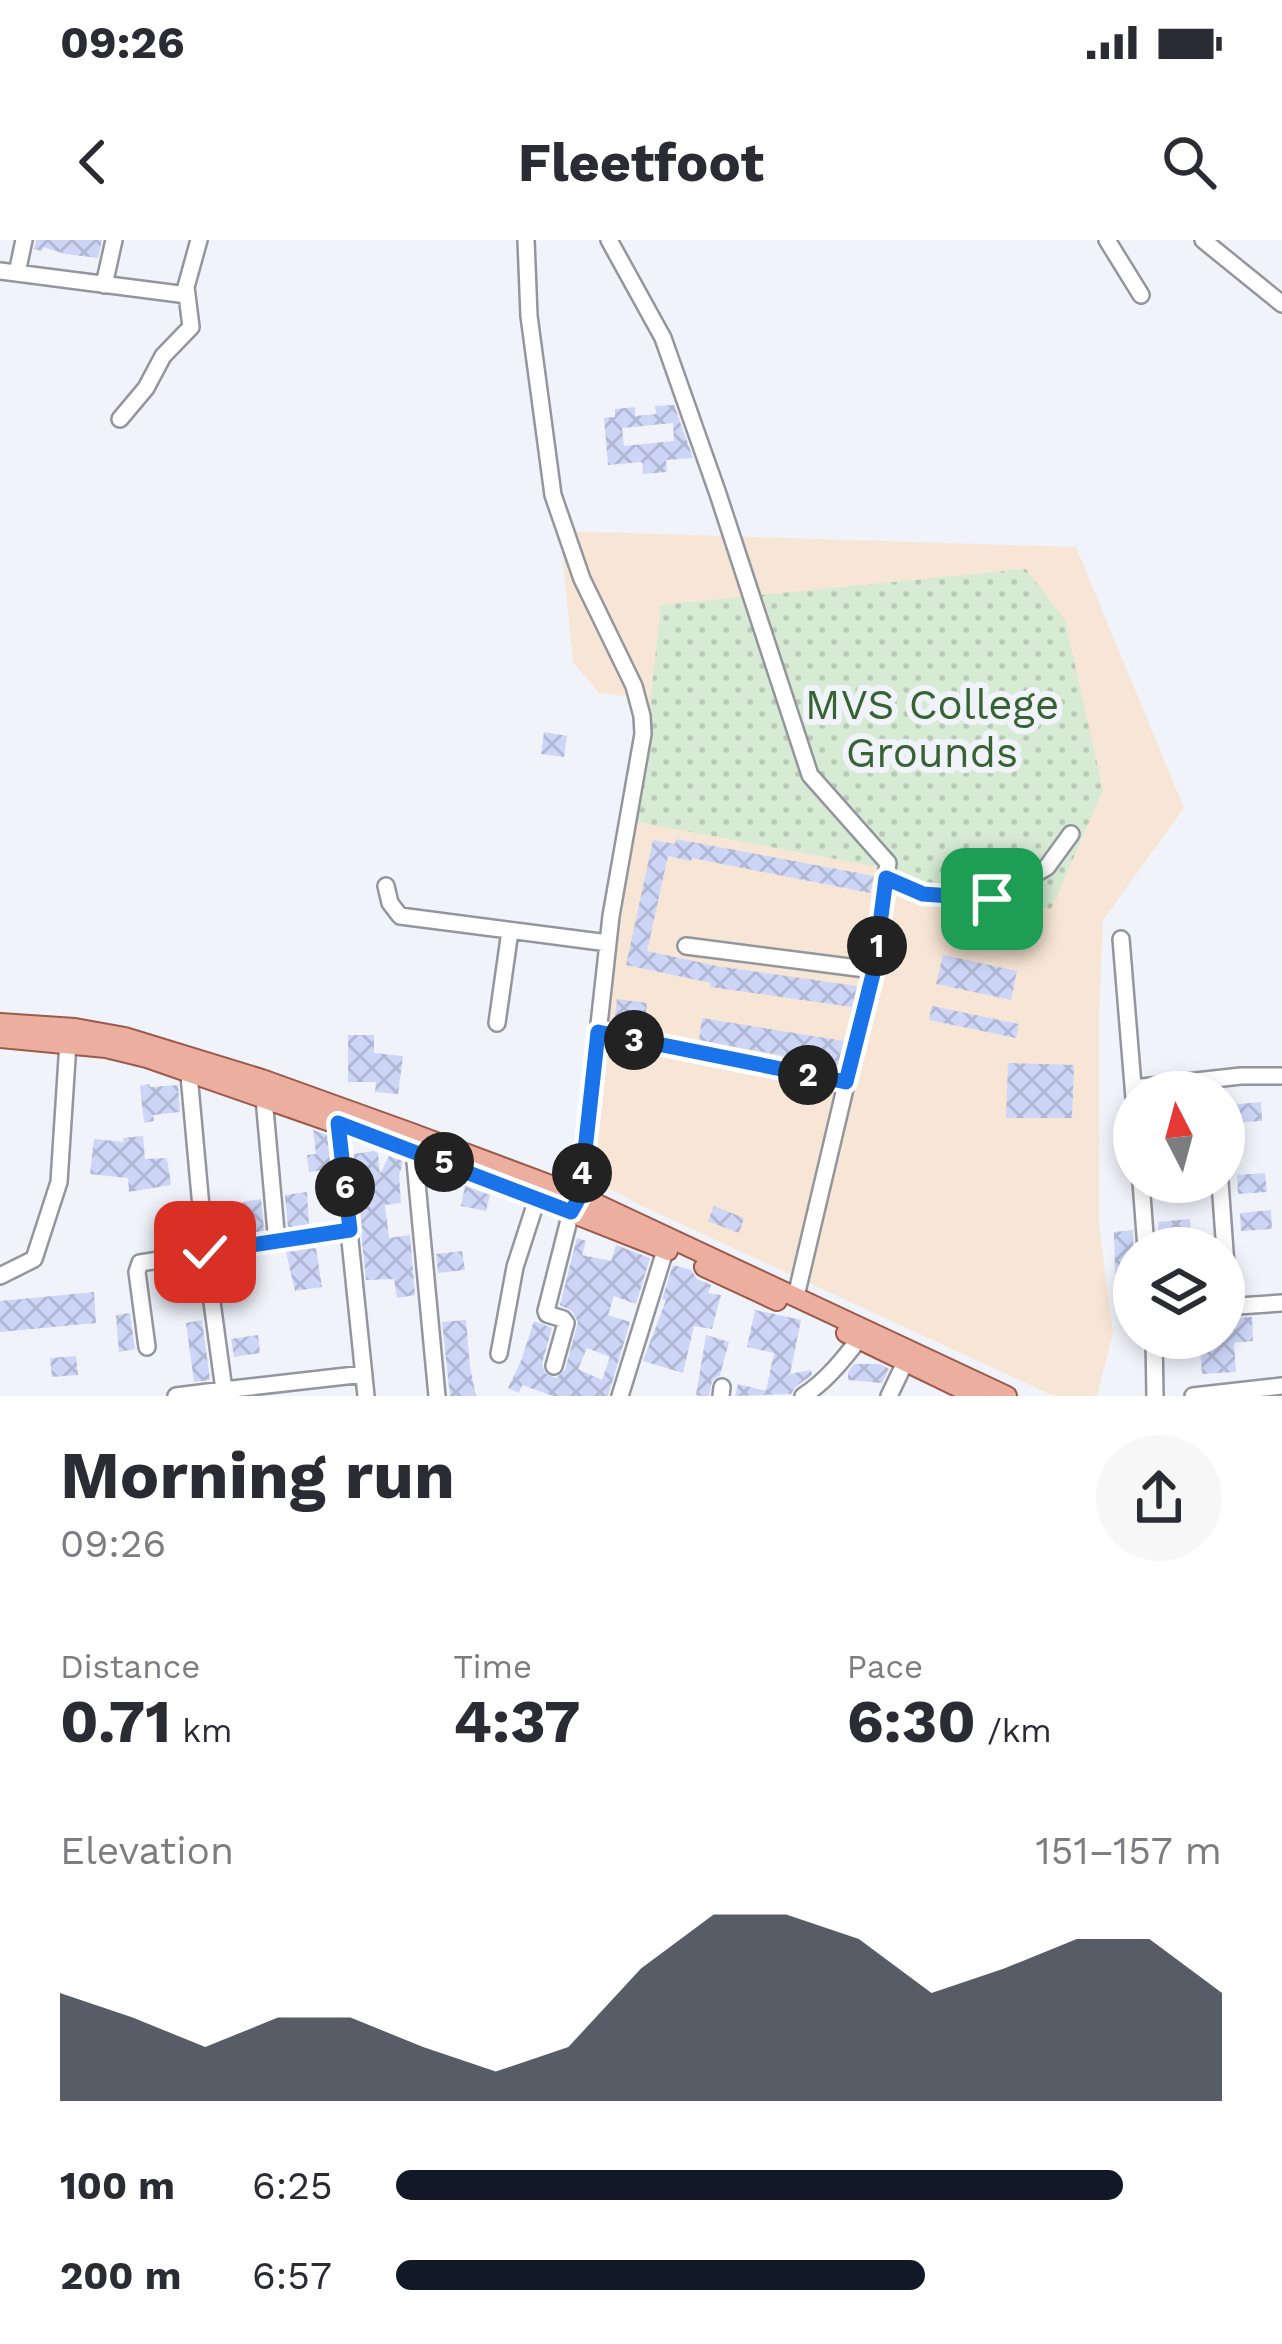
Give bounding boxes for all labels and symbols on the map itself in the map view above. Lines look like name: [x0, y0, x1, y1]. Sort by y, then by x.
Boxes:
park label: MVS College Grounds: [805, 680, 1059, 777]
pin: [941, 848, 1043, 950]
pin: 1: [847, 916, 907, 976]
pin: 3: [604, 1010, 664, 1070]
pin: 2: [778, 1045, 838, 1105]
north arrow: [1113, 1071, 1245, 1203]
pin: 5: [414, 1132, 474, 1192]
pin: 4: [552, 1143, 612, 1203]
pin: 6: [315, 1157, 375, 1217]
pin: [154, 1201, 256, 1303]

